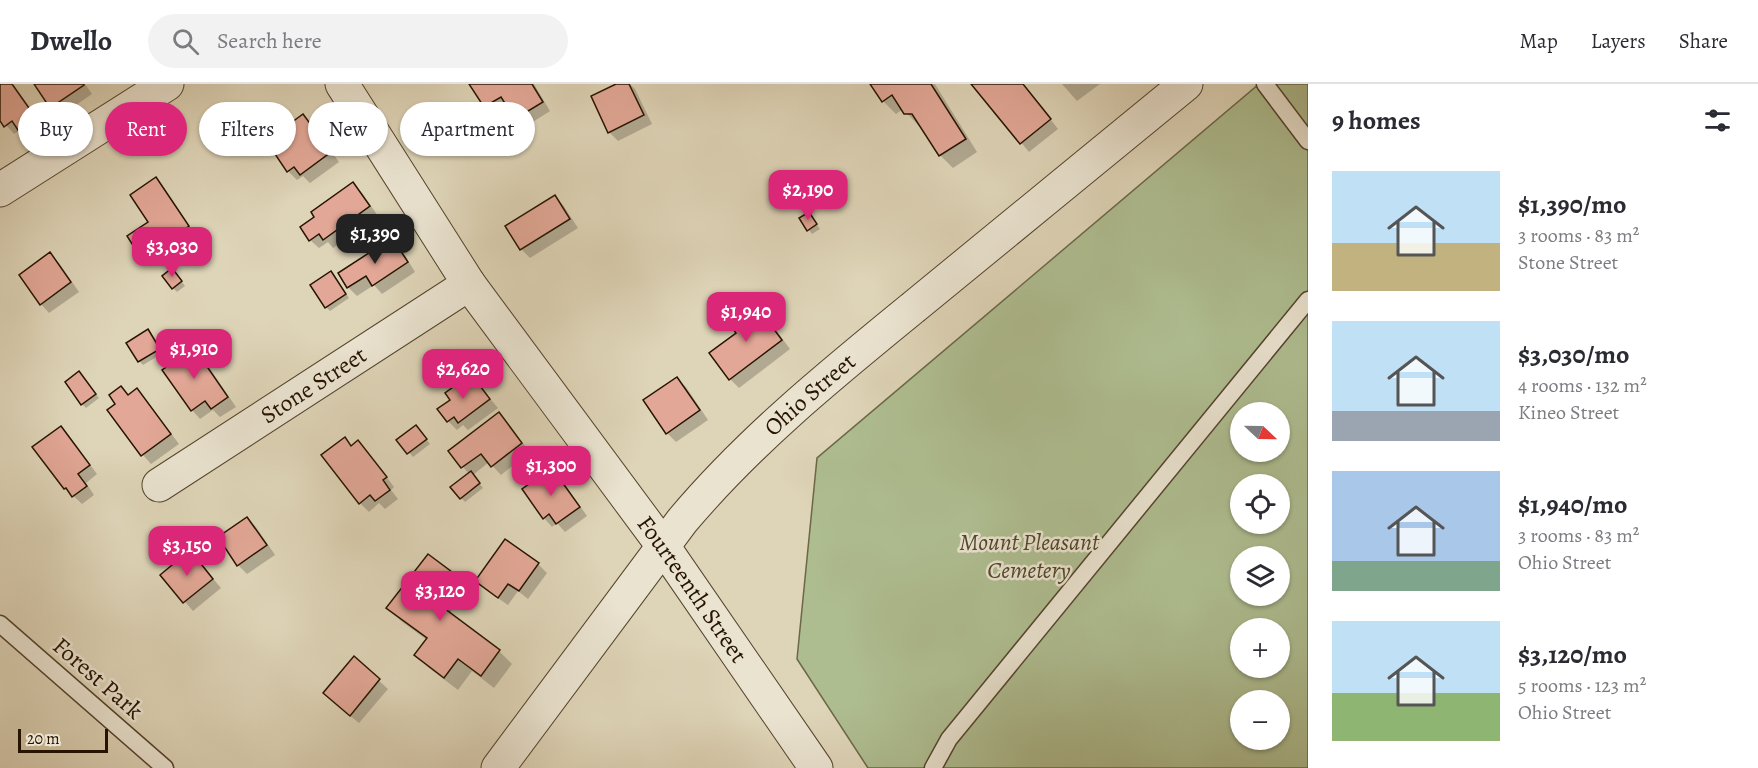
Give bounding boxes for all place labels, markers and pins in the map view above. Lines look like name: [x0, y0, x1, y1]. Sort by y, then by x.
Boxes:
pin: $2,190: [759, 170, 857, 221]
pin: $1,390: [326, 214, 424, 265]
pin: $3,030: [123, 227, 221, 278]
pin: $1,940: [697, 292, 795, 343]
pin: $1,910: [145, 329, 243, 380]
pin: $2,620: [414, 349, 512, 400]
pin: $1,300: [502, 446, 600, 497]
pin: $3,150: [138, 526, 236, 577]
pin: $3,120: [391, 571, 489, 622]

